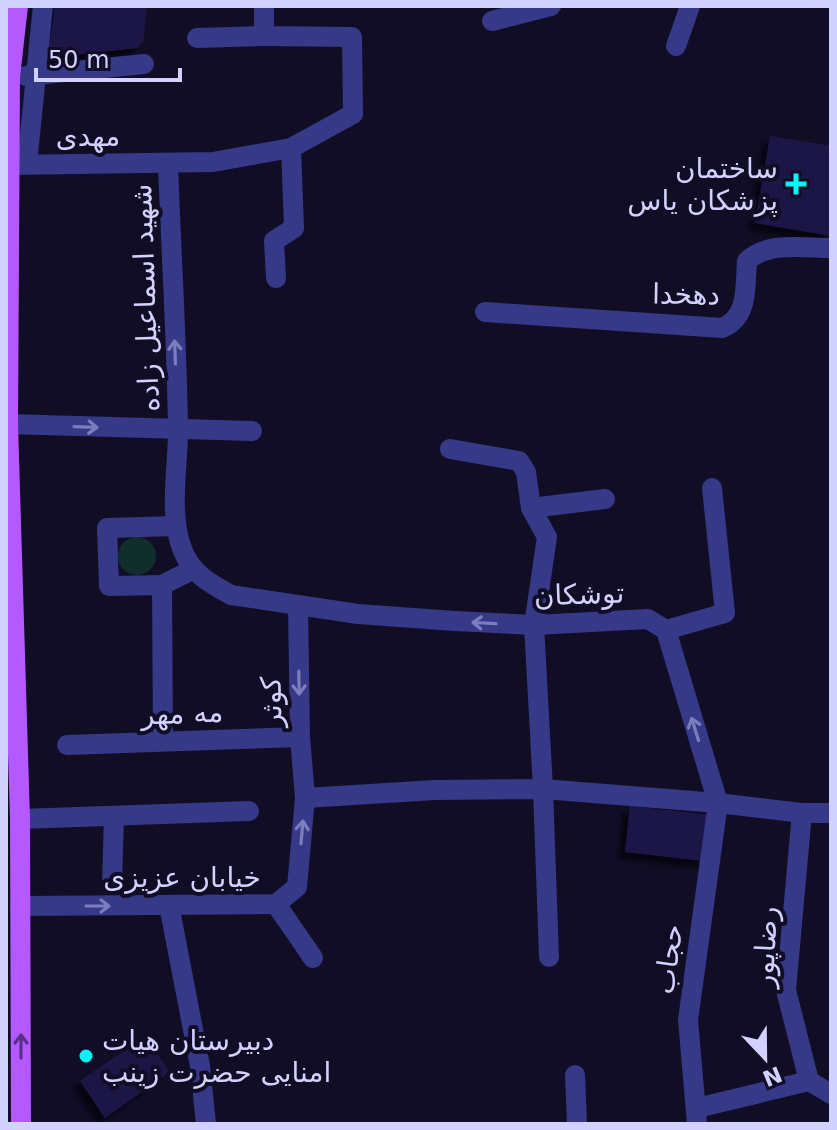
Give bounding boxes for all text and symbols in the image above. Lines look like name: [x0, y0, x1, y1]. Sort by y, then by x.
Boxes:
scale bar: [36, 32, 180, 82]
text: 50 m: [48, 46, 110, 74]
street label: مهدی: [56, 120, 120, 153]
place label: ساختمان پزشکان یاس: [627, 152, 778, 217]
marker: ساختمان پزشکان یاس: [785, 173, 807, 195]
street label: شهید اسماعیل زاده: [125, 183, 166, 413]
street label: دهخدا: [652, 277, 720, 312]
one-way arrow: [167, 339, 182, 366]
one-way arrow: [72, 419, 99, 434]
street label: توشکان: [533, 576, 625, 613]
one-way arrow: [471, 615, 498, 630]
one-way arrow: [291, 669, 307, 696]
street label: کوثر: [255, 676, 288, 730]
street label: مه مهر: [138, 696, 224, 731]
one-way arrow: [687, 716, 702, 742]
one-way arrow: [295, 819, 310, 846]
street label: خیابان عزیزی: [103, 861, 261, 894]
one-way arrow: [84, 898, 111, 913]
street label: رضاپور: [747, 905, 784, 991]
street label: حجاب: [647, 922, 690, 996]
north arrow: [725, 1018, 805, 1098]
place label: دبیرستان هیات امنایی حضرت زینب: [102, 1024, 331, 1089]
one-way arrow: [13, 1033, 29, 1060]
marker: دبیرستان هیات امنایی حضرت زینب: [77, 1047, 95, 1065]
text: N: [759, 1061, 786, 1091]

